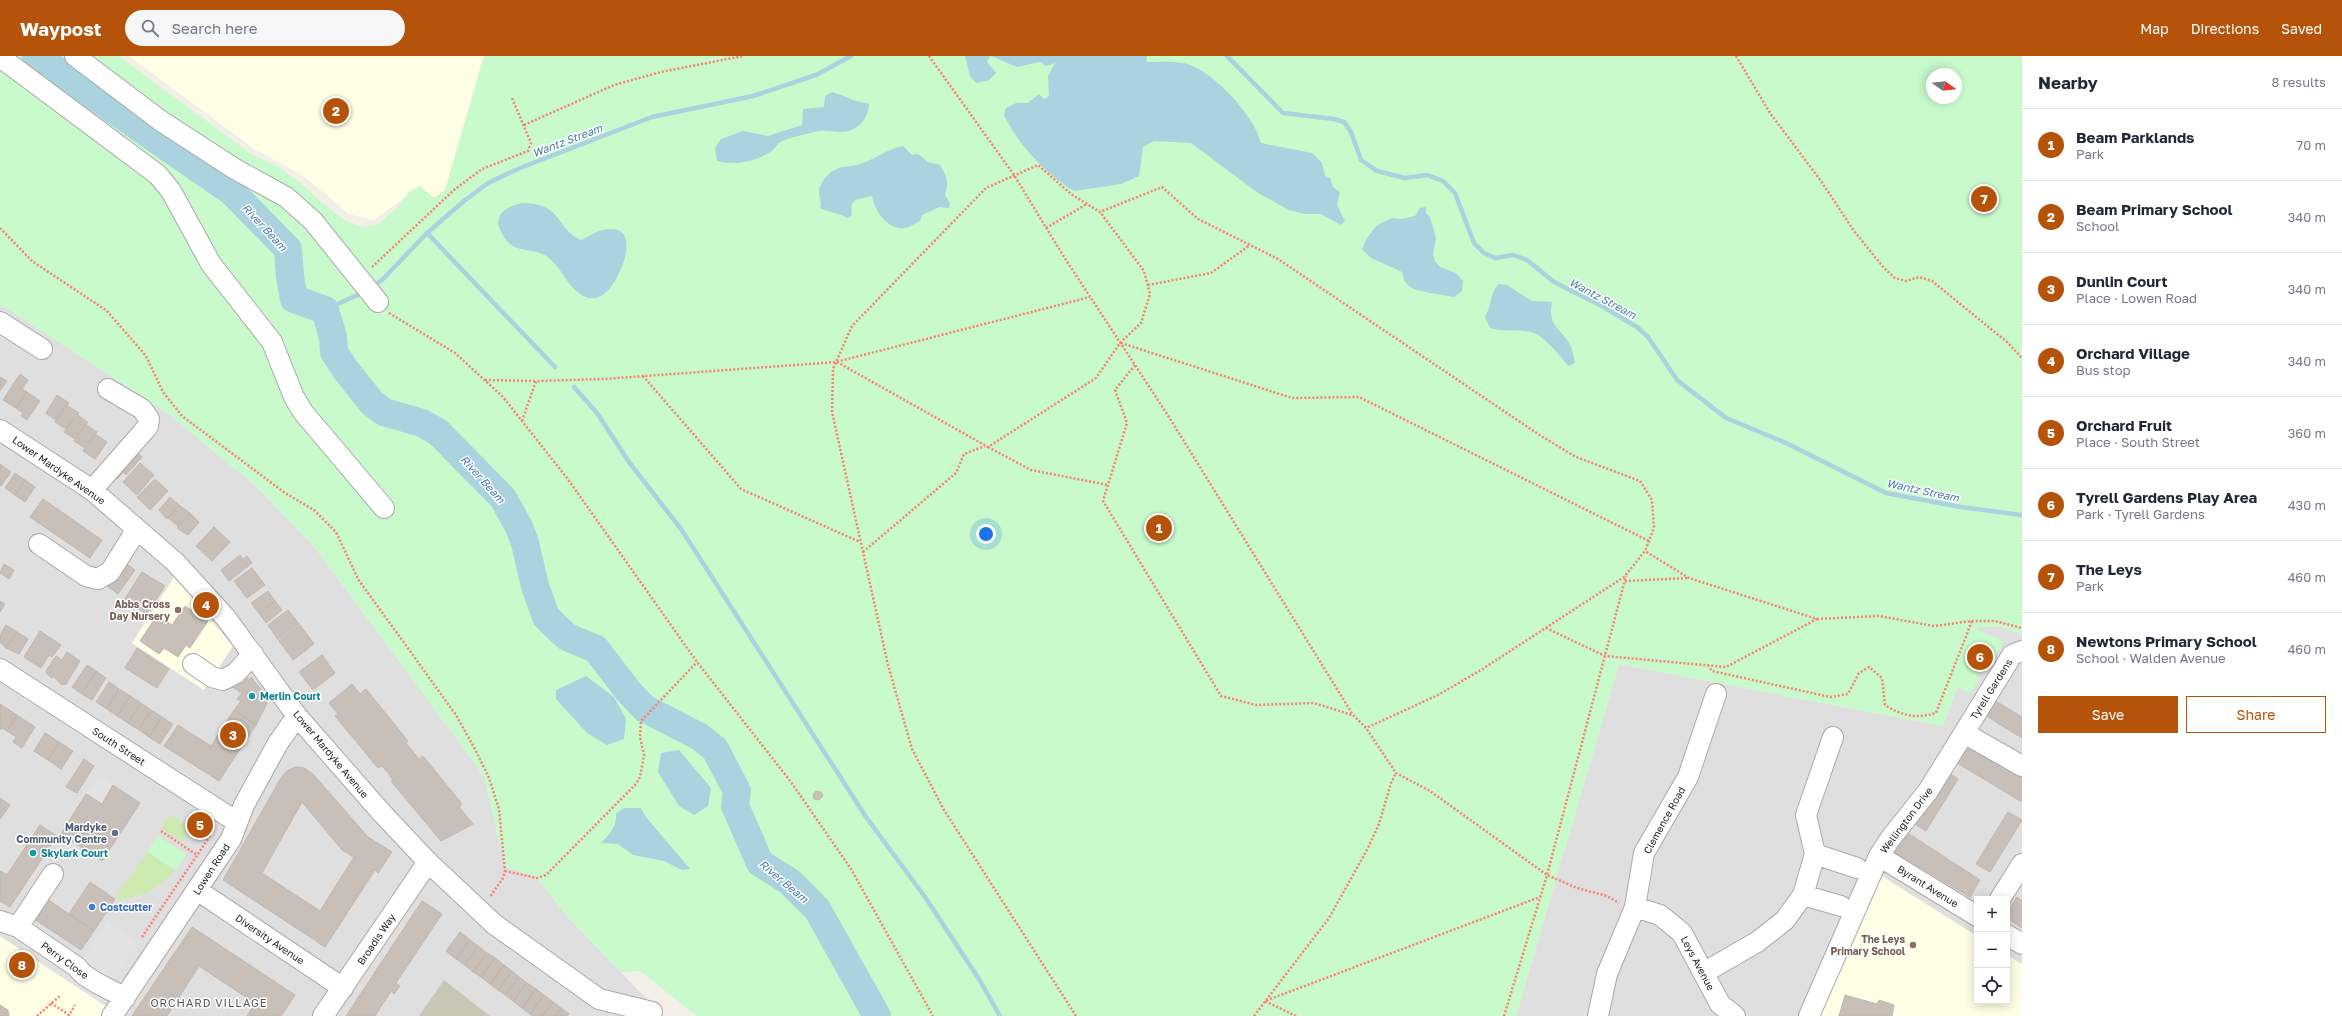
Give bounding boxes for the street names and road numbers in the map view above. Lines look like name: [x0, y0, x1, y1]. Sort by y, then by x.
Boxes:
street label: Lower Mardyke Avenue: [10, 433, 108, 507]
street label: Tyrell Gardens: [1968, 656, 2014, 722]
street label: Lower Mardyke Avenue: [291, 708, 371, 800]
street label: South Street: [90, 724, 148, 768]
street label: Clemence Road: [1641, 784, 1687, 856]
street label: Wellington Drive: [1877, 784, 1935, 855]
street label: Lowen Road: [190, 841, 232, 897]
street label: Byrant Avenue: [1895, 862, 1961, 910]
street label: Broadis Way: [355, 911, 398, 967]
street label: Diversity Avenue: [233, 912, 307, 967]
street label: Leys Avenue: [1679, 934, 1717, 992]
street label: Perry Close: [39, 939, 91, 981]

